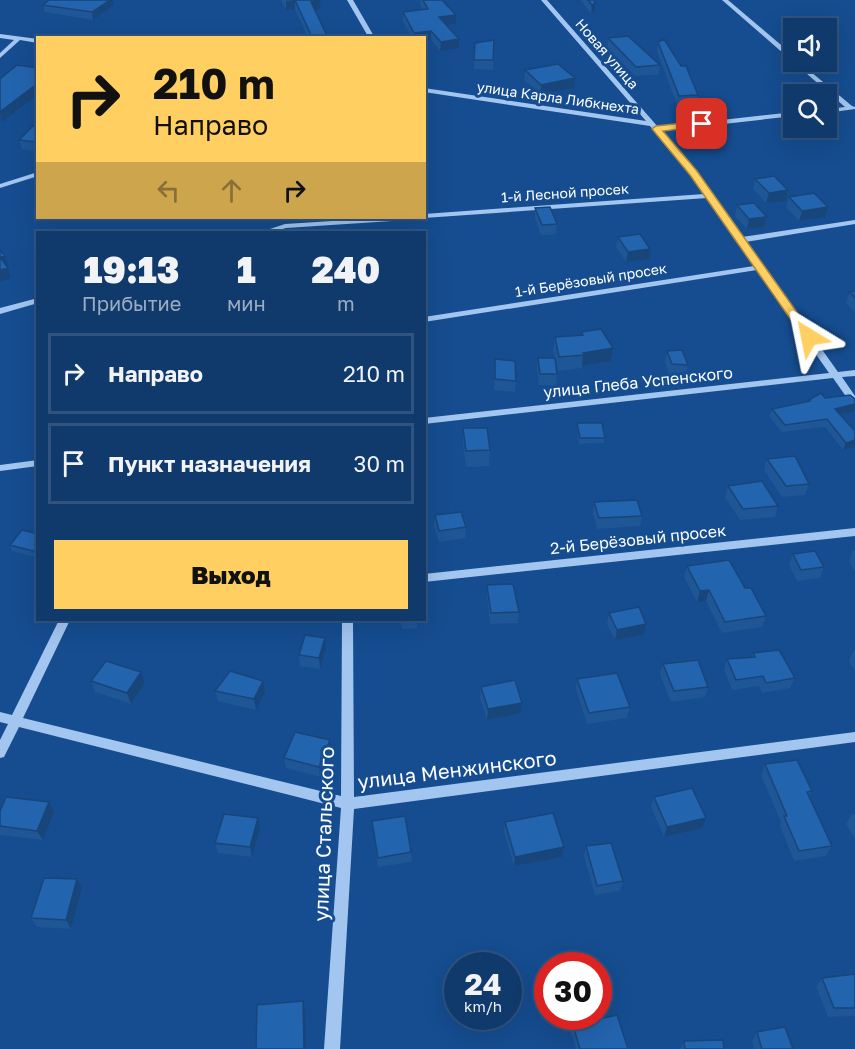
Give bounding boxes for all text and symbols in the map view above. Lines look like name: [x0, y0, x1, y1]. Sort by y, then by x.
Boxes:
street label: Новая улица: [572, 15, 642, 92]
map controls: [783, 18, 837, 138]
button: sound: [783, 18, 837, 72]
text: 210 m: [153, 58, 275, 108]
icon: right: [54, 60, 132, 138]
street label: улица Карла Либкнехта: [476, 78, 640, 117]
button: search: [783, 84, 837, 138]
pin: [676, 98, 727, 149]
icon: arrive: [685, 107, 718, 140]
text: Направо: [153, 109, 268, 141]
icon: left: [152, 174, 185, 207]
icon: ahead: [215, 174, 248, 207]
icon: right: [278, 174, 311, 207]
street label: 1-й Лесной просек: [500, 180, 629, 205]
text: 19:13: [83, 248, 179, 291]
text: 1: [237, 248, 256, 291]
text: 240: [311, 248, 380, 291]
street label: 1-й Берёзовый просек: [514, 259, 668, 300]
text: Прибытие: [82, 291, 181, 315]
text: мин: [227, 291, 266, 315]
text: m: [337, 291, 355, 315]
position arrow: [777, 305, 841, 369]
icon: right: [57, 357, 90, 390]
text: Направо: [108, 360, 203, 387]
text: 210 m: [343, 360, 405, 387]
street label: улица Глеба Успенского: [542, 362, 734, 402]
icon: arrive: [57, 447, 90, 480]
text: Пункт назначения: [108, 450, 311, 477]
text: 30 m: [354, 450, 405, 477]
street label: 2-й Берёзовый просек: [549, 520, 727, 558]
button: Выход: [54, 540, 408, 609]
street label: улица Менжинского: [356, 745, 558, 793]
street label: улица Стальского: [308, 746, 338, 922]
speed limit sign: 30: [534, 952, 612, 1030]
text: 24: [464, 966, 502, 1002]
text: km/h: [464, 997, 502, 1015]

